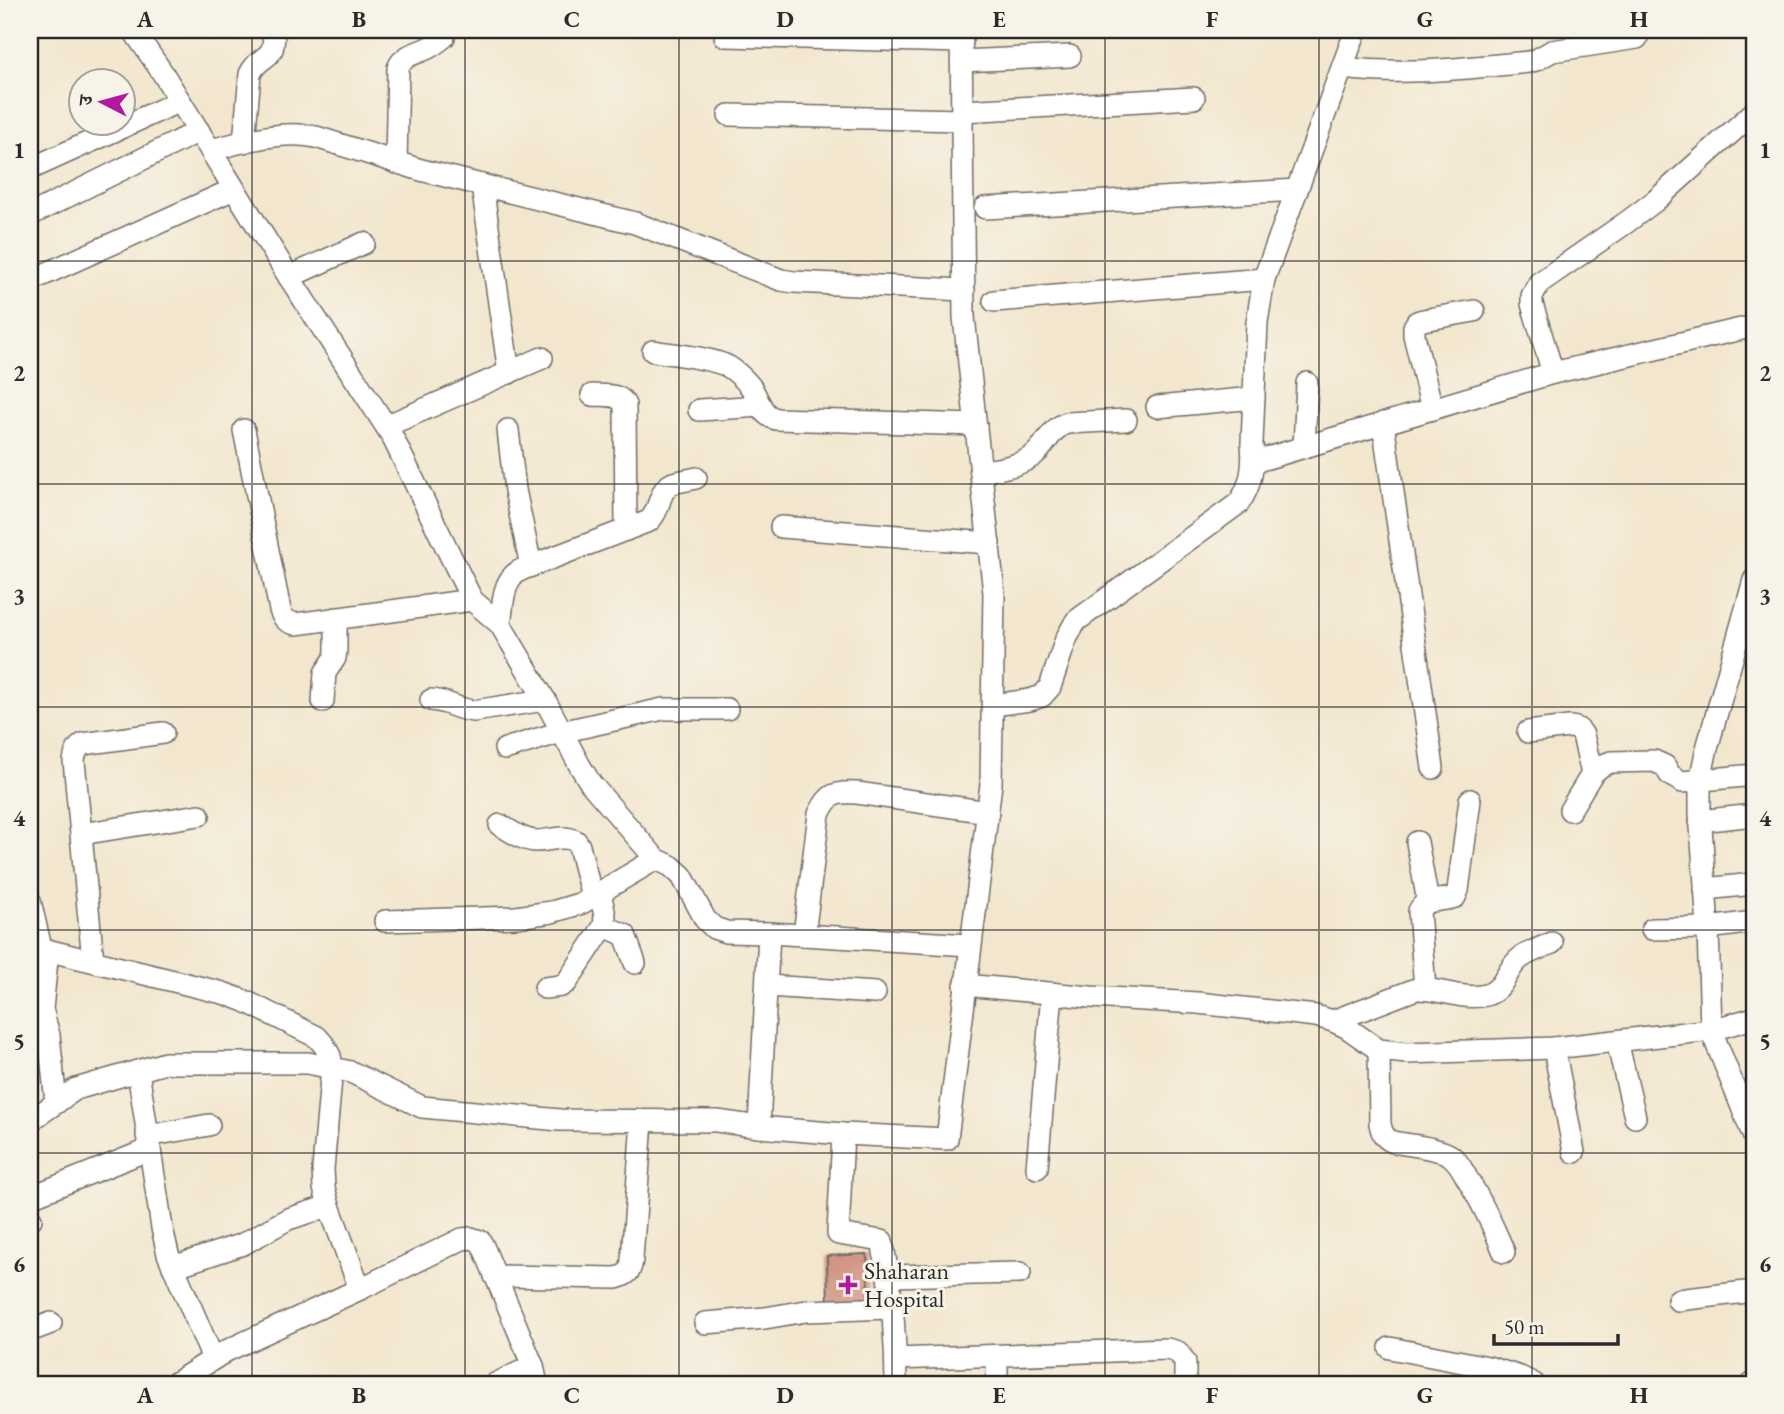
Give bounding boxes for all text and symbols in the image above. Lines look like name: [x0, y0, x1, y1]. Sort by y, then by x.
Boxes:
text: A: [136, 4, 154, 34]
text: B: [352, 4, 366, 34]
text: C: [564, 4, 580, 34]
text: D: [776, 4, 794, 34]
text: E: [992, 4, 1006, 34]
text: F: [1206, 4, 1219, 34]
text: G: [1417, 4, 1433, 34]
text: H: [1630, 4, 1648, 34]
north arrow: [66, 66, 136, 136]
text: उ: [72, 93, 99, 108]
text: 1: [13, 135, 25, 165]
text: 1: [1759, 135, 1771, 165]
text: 2: [13, 358, 25, 388]
text: 2: [1759, 358, 1771, 388]
text: 3: [13, 581, 25, 611]
text: 3: [1759, 581, 1771, 611]
text: 4: [13, 803, 26, 833]
text: 4: [1759, 803, 1772, 833]
text: 5: [13, 1026, 25, 1056]
text: 5: [1759, 1026, 1771, 1056]
text: 6: [13, 1249, 25, 1279]
text: 6: [1759, 1249, 1771, 1279]
place label: Shaharan Hospital: [864, 1255, 950, 1314]
marker: Shaharan Hospital: [838, 1275, 858, 1295]
scale bar: [1494, 1302, 1618, 1346]
text: 50 m: [1504, 1313, 1545, 1340]
text: A: [136, 1380, 154, 1410]
text: B: [352, 1380, 366, 1410]
text: C: [564, 1380, 580, 1410]
text: D: [776, 1380, 794, 1410]
text: E: [992, 1380, 1006, 1410]
text: F: [1206, 1380, 1219, 1410]
text: G: [1417, 1380, 1433, 1410]
text: H: [1630, 1380, 1648, 1410]

